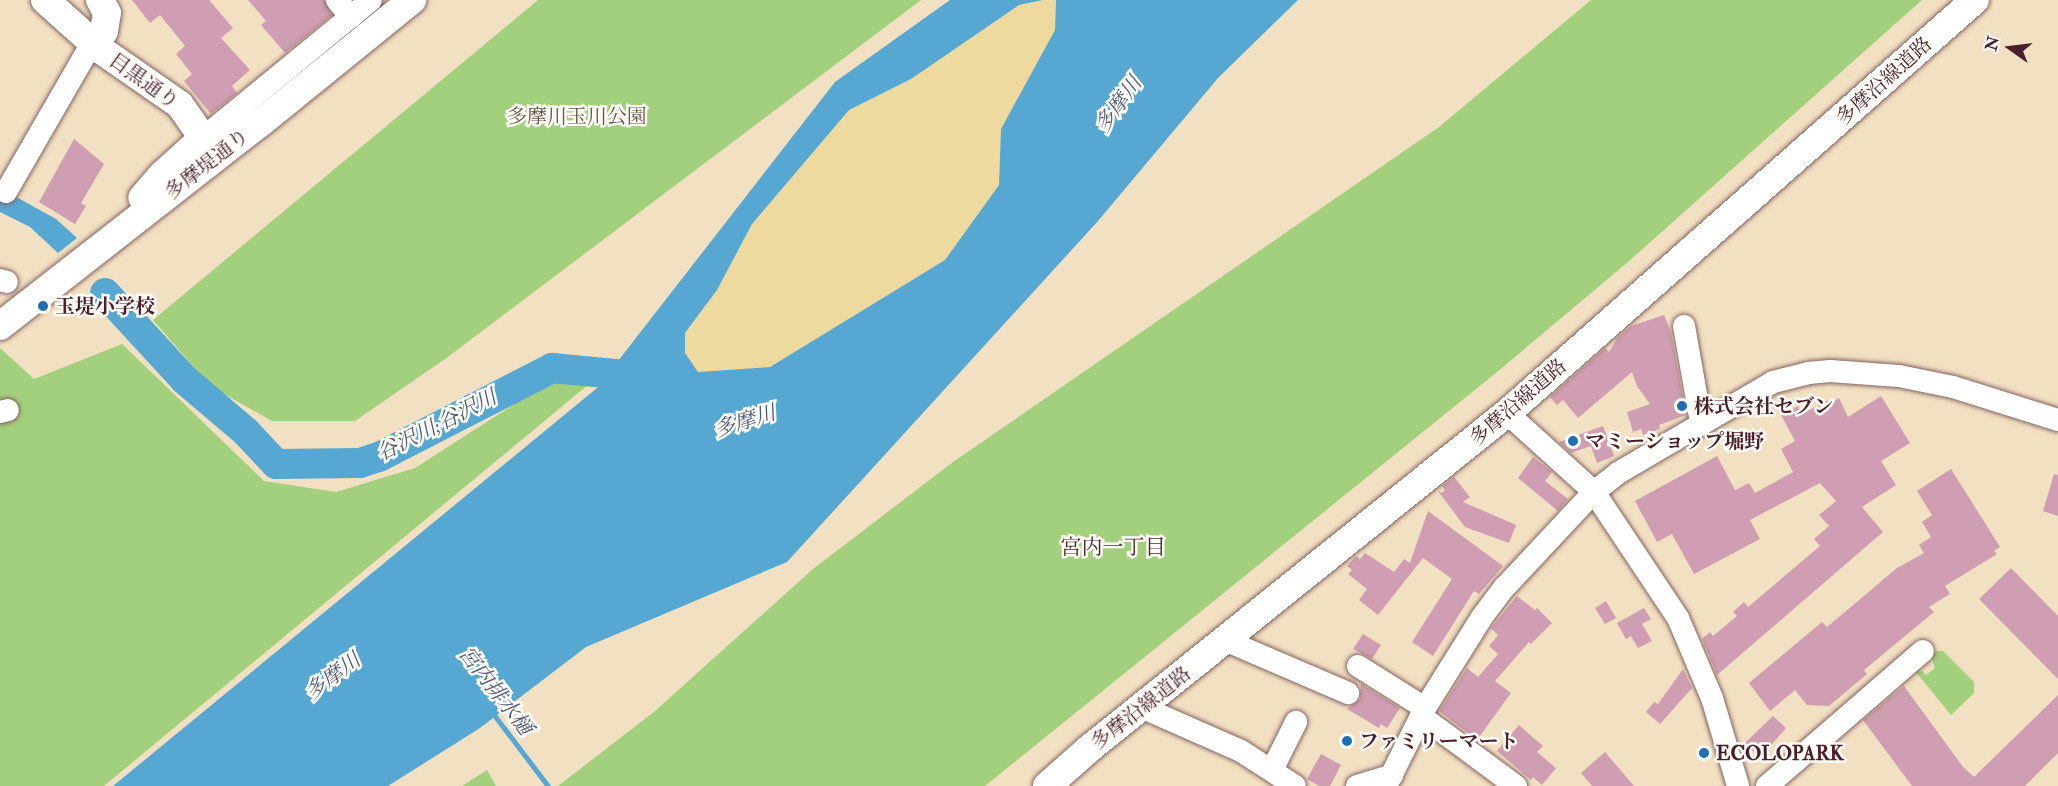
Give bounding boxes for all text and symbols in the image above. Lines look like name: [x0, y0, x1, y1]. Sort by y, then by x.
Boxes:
north arrow: [1980, 18, 2040, 78]
street label: 多摩沿線道路: [1831, 32, 1937, 130]
text: N: [1981, 34, 2004, 53]
street label: 目黒通り: [105, 48, 183, 114]
water label: 多摩川: [1090, 72, 1148, 138]
park label: 多摩川玉川公園: [507, 104, 647, 128]
street label: 多摩堤通り: [160, 124, 254, 204]
place label: 玉堤小学校: [55, 294, 155, 318]
marker: 玉堤小学校: [36, 299, 50, 313]
street label: 多摩沿線道路: [1465, 354, 1571, 450]
water label: 谷沢川;谷沢川: [373, 385, 501, 467]
place label: 株式会社セブン: [1694, 394, 1834, 418]
marker: 株式会社セブン: [1675, 399, 1689, 413]
water label: 多摩川: [711, 401, 779, 443]
place label: マミーショップ堀野: [1585, 429, 1765, 453]
marker: マミーショップ堀野: [1566, 434, 1580, 448]
district label: 宮内一丁目: [1061, 535, 1165, 561]
water label: 宮内排水樋: [453, 642, 537, 740]
water label: 多摩川: [300, 648, 366, 706]
street label: 多摩沿線道路: [1086, 662, 1196, 754]
place label: ファミリーマート: [1359, 729, 1519, 753]
marker: ファミリーマート: [1340, 734, 1354, 748]
place label: ECOLOPARK: [1716, 741, 1844, 765]
marker: ECOLOPARK: [1697, 746, 1711, 760]

